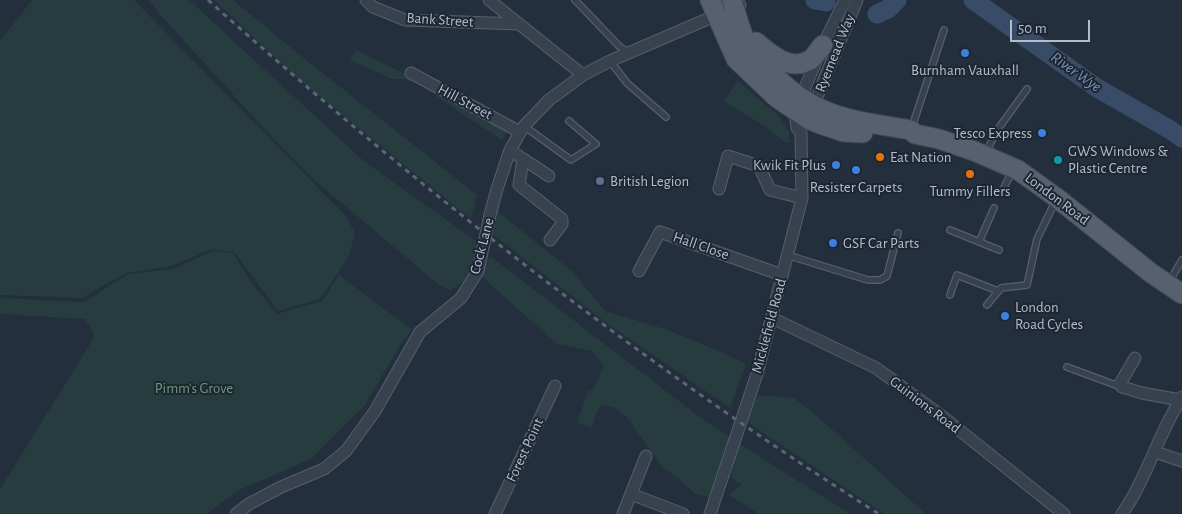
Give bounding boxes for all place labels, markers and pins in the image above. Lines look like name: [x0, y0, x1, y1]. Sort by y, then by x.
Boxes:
marker: Burnham Vauxhall: [959, 47, 971, 59]
place label: Burnham Vauxhall: [911, 61, 1019, 79]
place label: Tesco Express: [953, 124, 1032, 142]
marker: Tesco Express: [1036, 127, 1048, 139]
place label: GWS Windows & Plastic Centre: [1068, 142, 1168, 177]
place label: Eat Nation: [890, 148, 951, 166]
marker: Eat Nation: [874, 151, 886, 163]
marker: GWS Windows & Plastic Centre: [1052, 154, 1064, 166]
place label: Kwik Fit Plus: [753, 156, 826, 174]
marker: Kwik Fit Plus: [830, 159, 842, 171]
marker: Resister Carpets: [850, 164, 862, 176]
marker: Tummy Fillers: [964, 168, 976, 180]
place label: British Legion: [610, 172, 689, 190]
marker: British Legion: [594, 175, 606, 187]
place label: Resister Carpets: [810, 178, 902, 196]
place label: Tummy Fillers: [929, 182, 1011, 200]
place label: GSF Car Parts: [843, 234, 919, 252]
marker: GSF Car Parts: [827, 237, 839, 249]
place label: London Road Cycles: [1015, 298, 1083, 333]
marker: London Road Cycles: [999, 310, 1011, 322]

